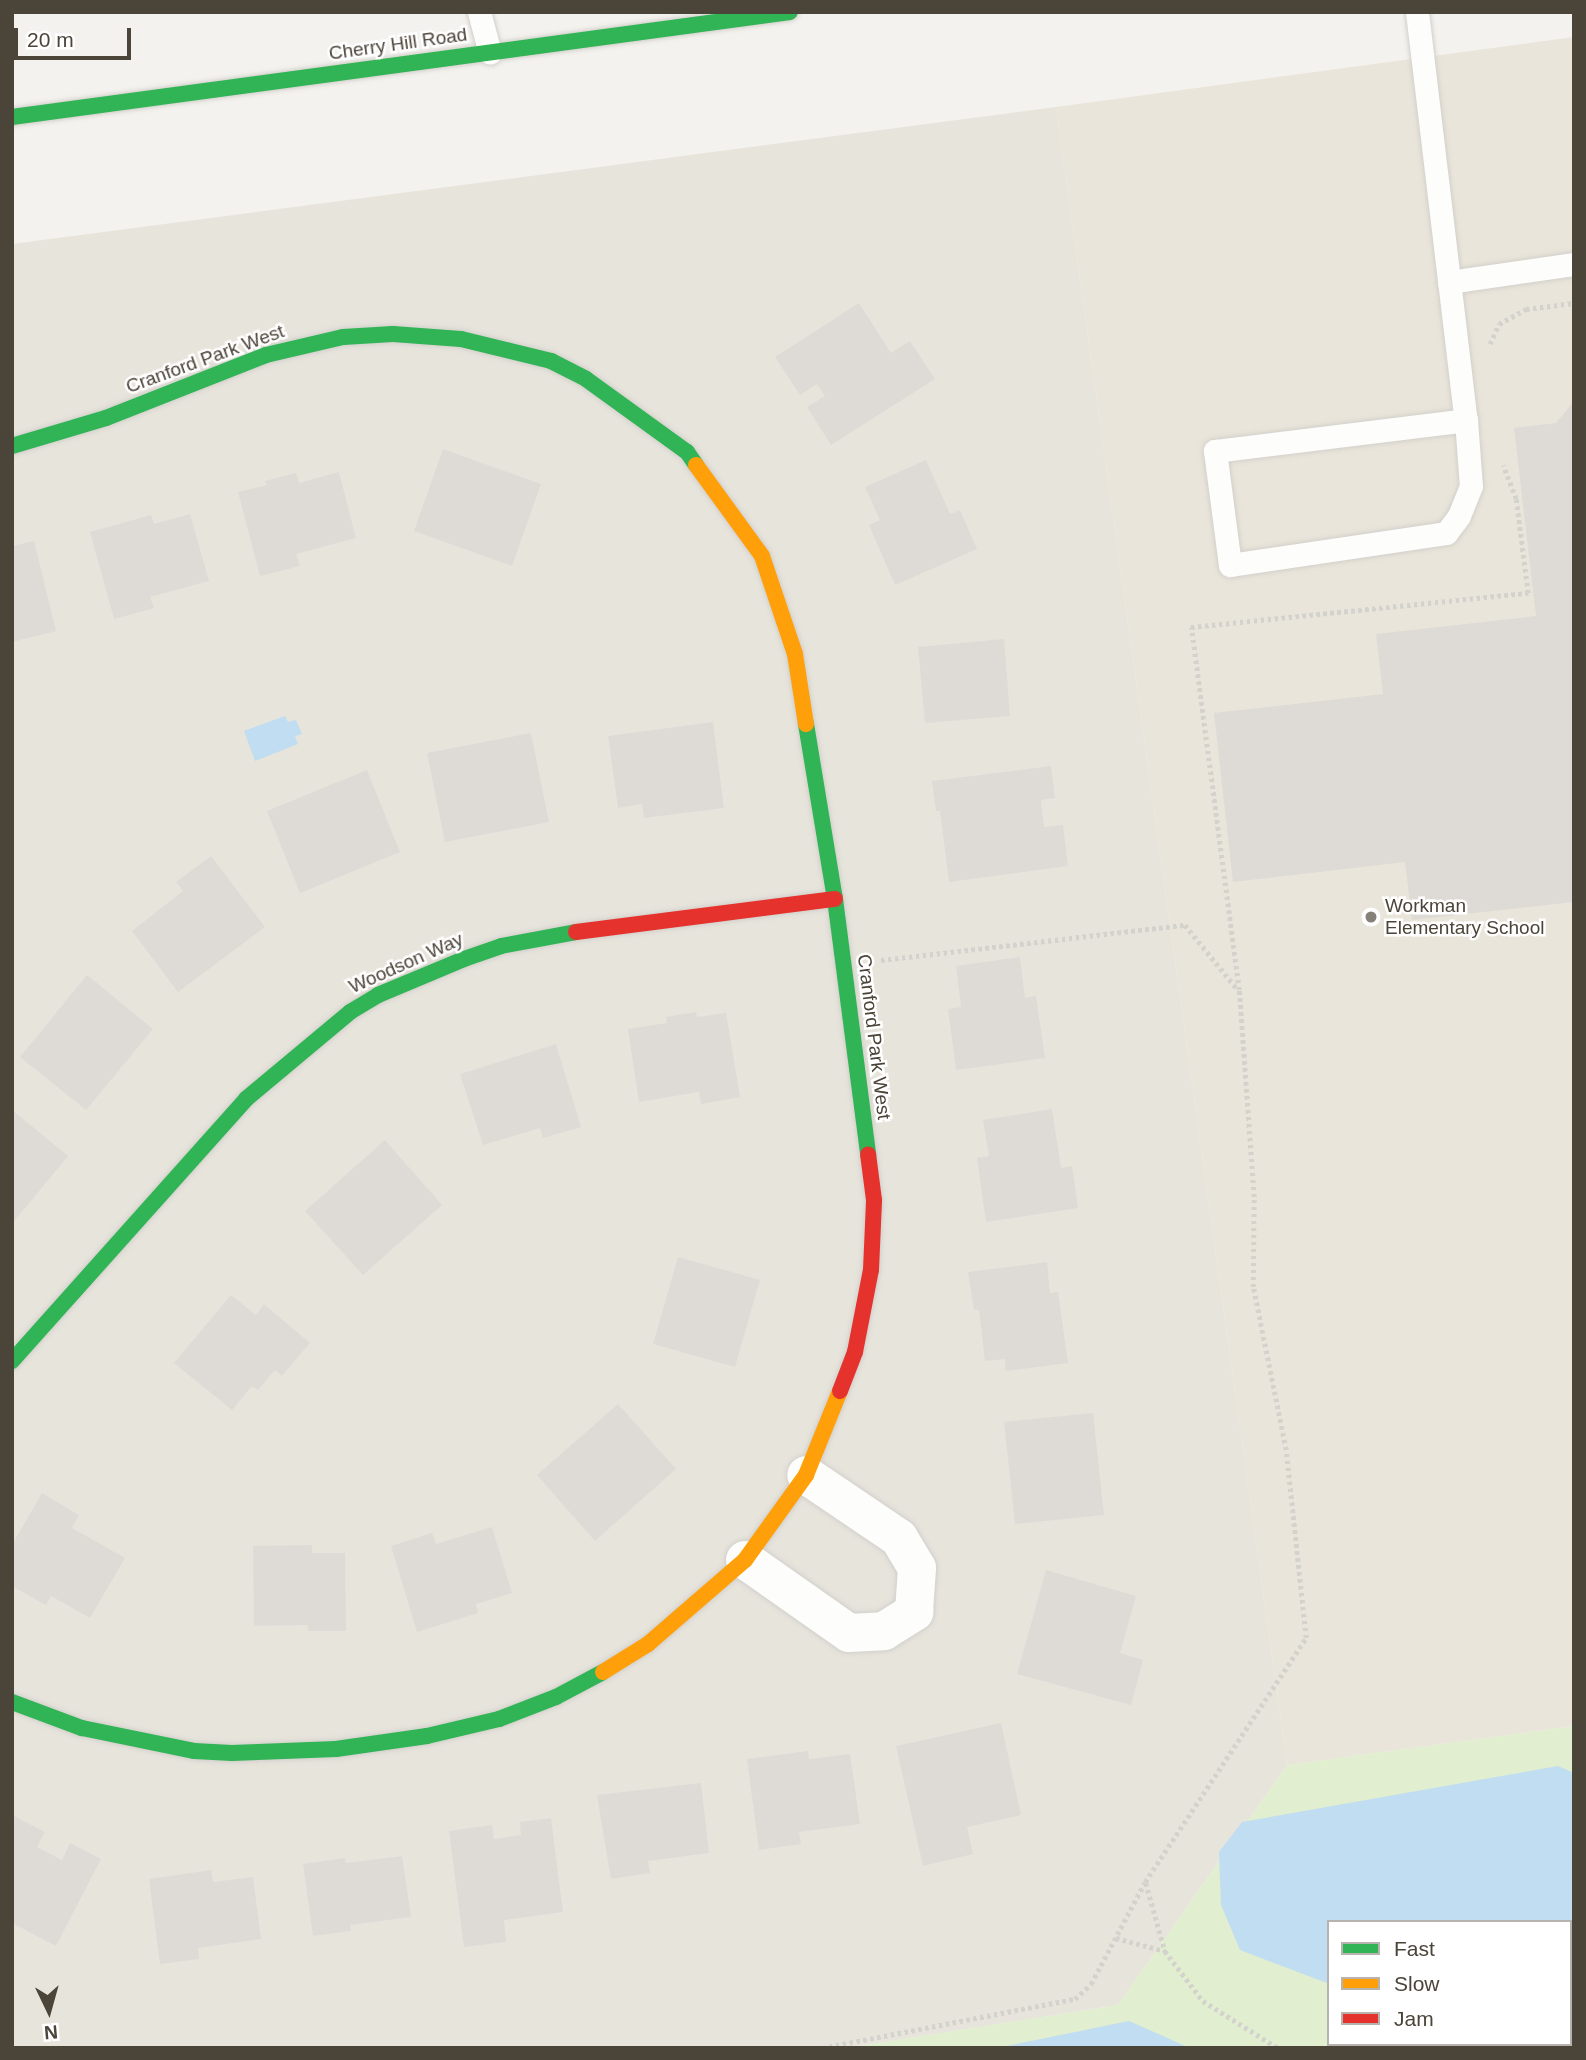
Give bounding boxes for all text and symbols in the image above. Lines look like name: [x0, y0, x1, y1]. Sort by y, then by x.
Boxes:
scale bar: [18, 14, 135, 58]
street label: Cherry Hill Road: [327, 23, 469, 65]
text: 20 m: [27, 28, 74, 51]
street label: Cranford Park West: [123, 320, 287, 398]
place label: Workman Elementary School: [1385, 895, 1544, 939]
marker: Workman Elementary School: [1363, 909, 1379, 925]
street label: Woodson Way: [345, 928, 467, 998]
street label: Cranford Park West: [853, 953, 895, 1121]
legend: [1327, 1920, 1572, 2046]
text: Fast: [1394, 1937, 1435, 1960]
text: Slow: [1394, 1972, 1440, 1995]
north arrow: [14, 1976, 84, 2046]
text: Jam: [1394, 2007, 1434, 2030]
text: N: [43, 2021, 59, 2043]

